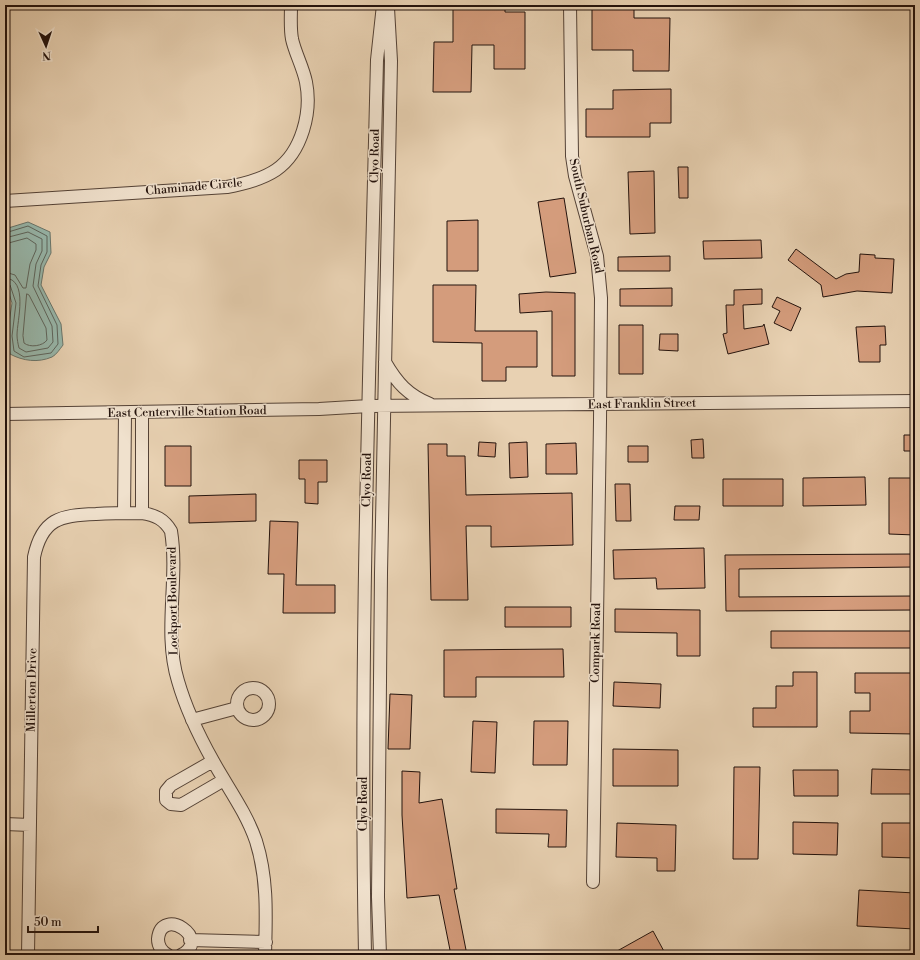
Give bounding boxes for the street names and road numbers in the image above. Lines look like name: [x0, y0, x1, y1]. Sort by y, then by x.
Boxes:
street label: Clyo Road: [367, 128, 383, 183]
street label: South Suburban Road: [565, 157, 607, 275]
street label: Chaminade Circle: [145, 175, 243, 199]
street label: East Franklin Street: [588, 396, 697, 412]
street label: East Centerville Station Road: [107, 403, 267, 421]
street label: Clyo Road: [359, 452, 375, 507]
street label: Lockport Boulevard: [165, 546, 181, 655]
street label: Compark Road: [588, 603, 604, 683]
street label: Millerton Drive: [24, 648, 40, 732]
street label: Clyo Road: [356, 777, 371, 831]

